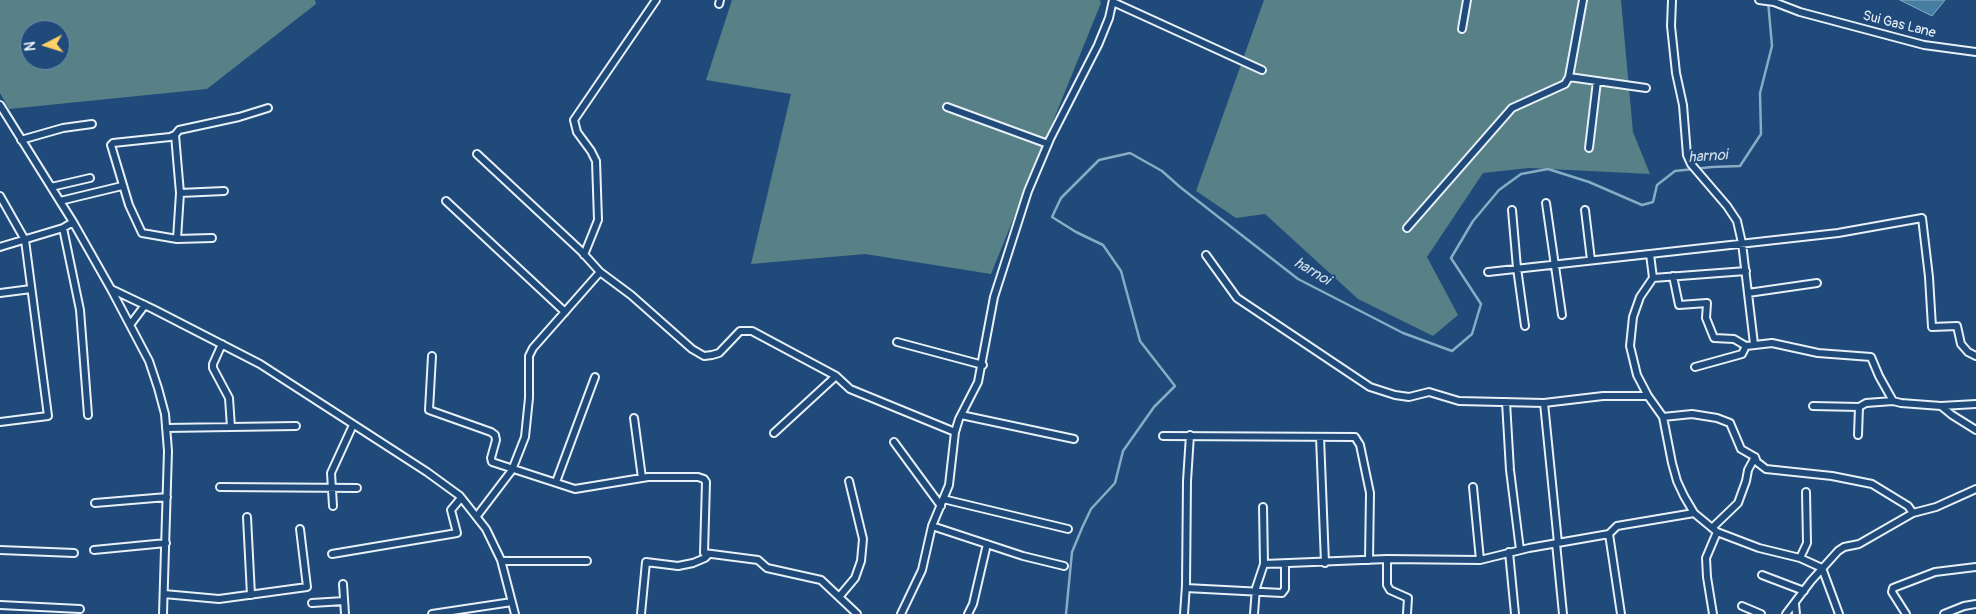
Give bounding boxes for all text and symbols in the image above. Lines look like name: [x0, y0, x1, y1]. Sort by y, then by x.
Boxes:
street label: Sui Gas Lane: [1861, 8, 1937, 42]
north arrow: [20, 20, 70, 70]
text: N: [22, 41, 39, 52]
water label: harnoi: [1688, 147, 1728, 167]
water label: harnoi: [1291, 254, 1333, 290]

